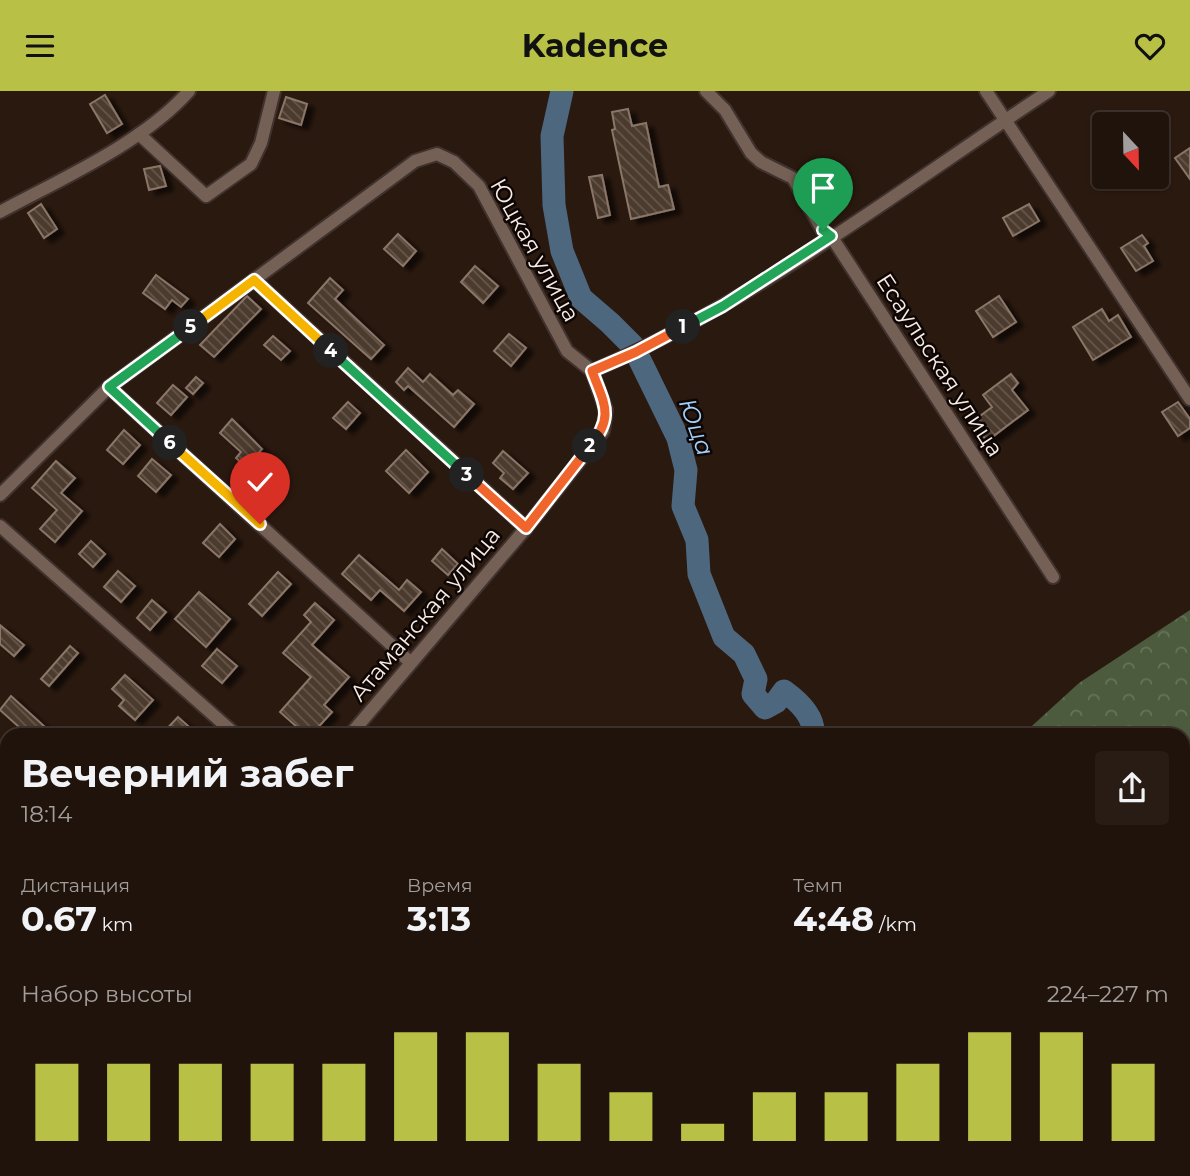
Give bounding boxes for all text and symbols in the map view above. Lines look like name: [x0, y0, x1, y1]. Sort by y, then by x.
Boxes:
text: Kadence: [522, 26, 668, 65]
icon: menu: [21, 27, 59, 65]
icon: heart: [1131, 27, 1169, 65]
north arrow: [1092, 112, 1169, 189]
map controls: [1092, 112, 1169, 189]
pin: [793, 158, 853, 230]
icon: arrive: [804, 169, 842, 207]
street label: Юцкая улица: [484, 174, 586, 326]
street label: Есаульская улица: [870, 268, 1010, 462]
pin: 5: [174, 309, 208, 345]
pin: 1: [666, 309, 700, 345]
text: 5: [185, 315, 196, 338]
text: 1: [679, 315, 686, 338]
pin: 4: [314, 334, 348, 369]
text: 4: [324, 339, 337, 362]
water label: Юца: [673, 394, 720, 459]
pin: 6: [152, 425, 188, 461]
pin: 2: [572, 429, 608, 463]
text: 6: [163, 431, 176, 454]
text: 2: [584, 434, 595, 457]
pin: [230, 452, 290, 524]
pin: 3: [449, 457, 484, 493]
icon: check: [241, 463, 279, 501]
text: 3: [461, 463, 472, 486]
street label: Атаманская улица: [344, 521, 506, 707]
text: Вечерний забег: [21, 750, 354, 797]
button: share: [1095, 751, 1169, 825]
text: 18:14: [21, 800, 72, 828]
text: Дистанция: [21, 874, 130, 897]
text: Время: [407, 874, 473, 897]
text: Темп: [793, 874, 843, 897]
text: 0.67: [21, 897, 97, 940]
text: 3:13: [407, 897, 471, 940]
text: 4:48: [793, 897, 874, 940]
text: km: [97, 913, 133, 936]
text: /km: [874, 913, 917, 936]
text: Набор высоты: [21, 980, 193, 1008]
text: 224–227 m: [1047, 980, 1169, 1008]

